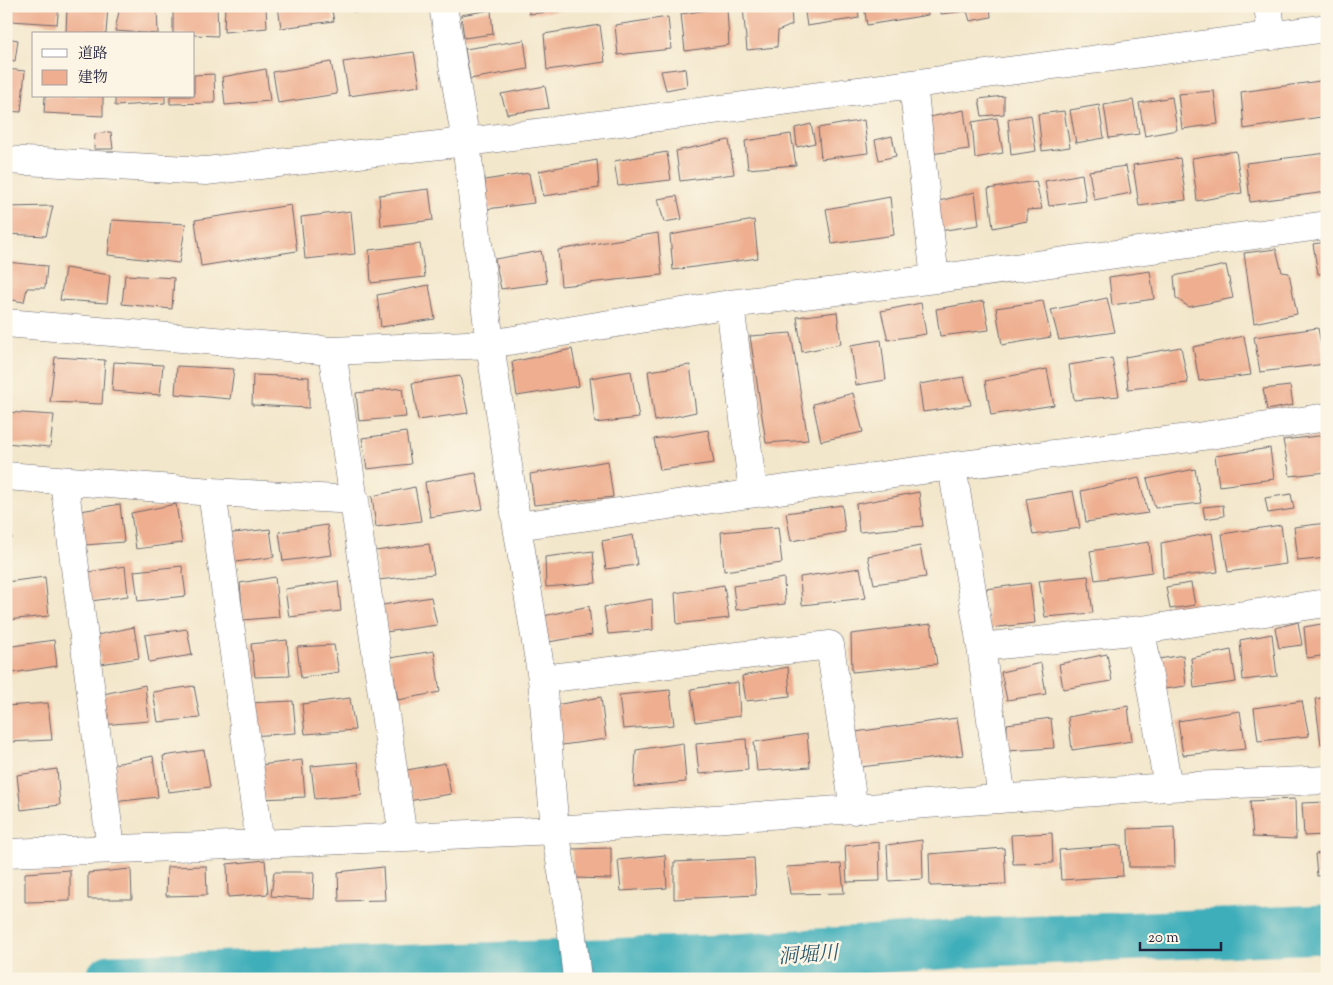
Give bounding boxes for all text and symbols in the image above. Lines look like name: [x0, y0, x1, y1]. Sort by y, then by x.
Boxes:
legend: [32, 32, 195, 98]
text: 道路: [78, 44, 108, 65]
text: 建物: [78, 68, 108, 89]
scale bar: [1140, 920, 1222, 952]
text: 20 m: [1148, 928, 1179, 949]
water label: 洞堀川: [777, 940, 841, 973]

